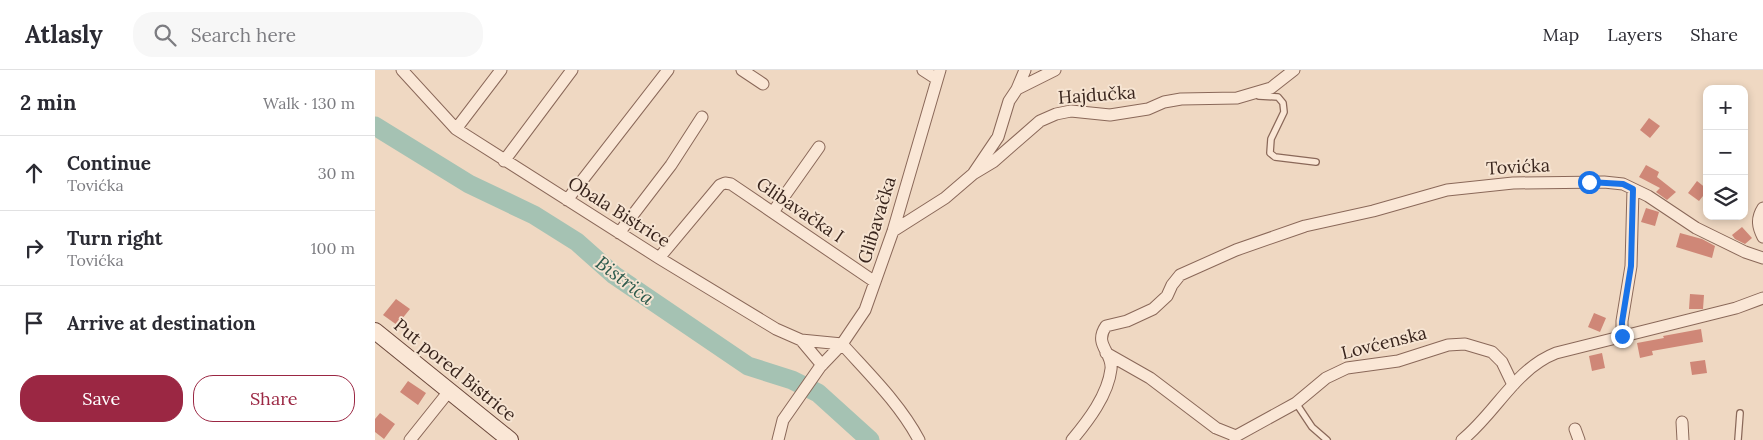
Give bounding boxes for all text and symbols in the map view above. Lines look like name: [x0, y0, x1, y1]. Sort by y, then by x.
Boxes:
search box: [133, 12, 483, 57]
text: Atlasly: [25, 19, 103, 50]
icon: search: [151, 21, 179, 49]
text: Search here: [191, 23, 296, 47]
text: Map: [1543, 23, 1579, 46]
text: Layers: [1607, 23, 1662, 46]
text: Share: [1690, 23, 1738, 46]
street label: Hajdučka: [1057, 80, 1137, 109]
map controls: [1703, 85, 1748, 220]
button: +: [1703, 85, 1748, 130]
text: 2 min: [20, 89, 76, 116]
text: Walk · 130 m: [263, 93, 355, 113]
button: −: [1703, 130, 1748, 175]
text: Continue: [67, 151, 151, 175]
street label: Tovićka: [1486, 153, 1550, 180]
icon: ahead: [20, 159, 48, 187]
text: 30 m: [318, 163, 355, 183]
street label: Obala Bistrice: [564, 171, 675, 252]
route start: [1578, 171, 1601, 194]
street label: Glibavačka I: [752, 172, 848, 247]
street label: Glibavačka: [852, 173, 901, 266]
text: Tovićka: [67, 175, 124, 195]
button: layers: [1703, 175, 1748, 220]
text: Turn right: [67, 226, 163, 250]
icon: right: [20, 234, 48, 262]
text: 100 m: [311, 238, 355, 258]
text: Tovićka: [67, 250, 124, 270]
water label: Bistrica: [591, 250, 660, 310]
icon: arrive: [20, 309, 48, 337]
text: Arrive at destination: [67, 311, 256, 335]
street label: Put pored Bistrice: [389, 313, 521, 426]
street label: Lovćenska: [1339, 321, 1429, 364]
route end: [1611, 325, 1634, 348]
button: Save: [20, 375, 183, 422]
button: Share: [193, 375, 355, 422]

